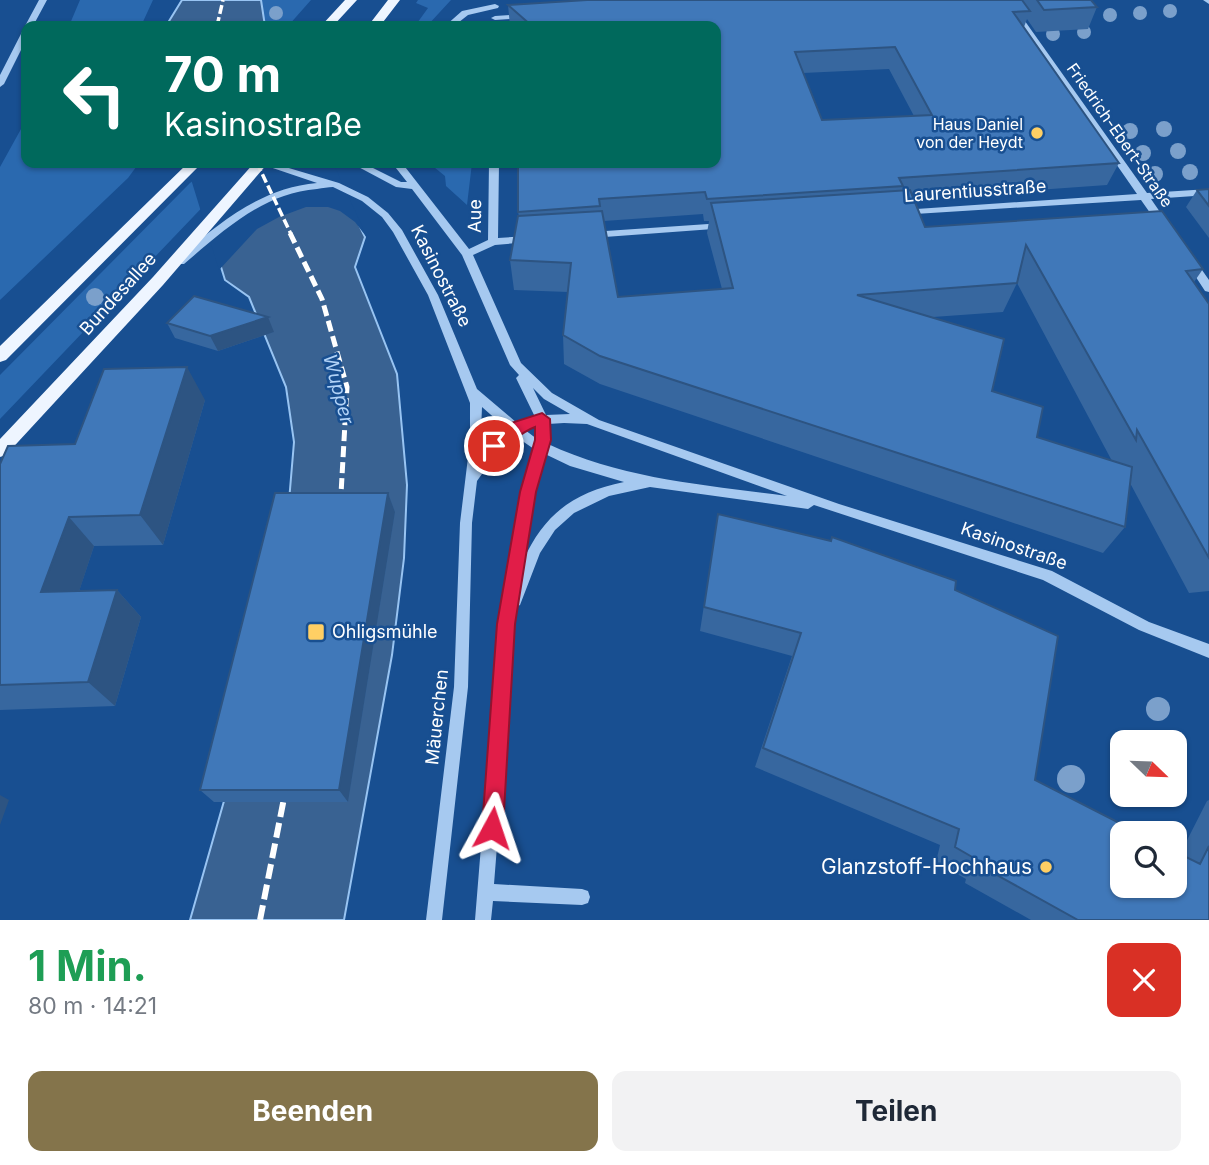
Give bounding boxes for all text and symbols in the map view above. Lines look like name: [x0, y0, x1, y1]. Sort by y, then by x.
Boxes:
text: 70 m: [164, 45, 281, 104]
icon: left: [49, 49, 140, 140]
street label: Friedrich-Ebert-Straße: [1063, 59, 1177, 211]
text: Kasinostraße: [164, 105, 362, 144]
place label: Haus Daniel von der Heydt: [916, 114, 1023, 152]
marker: Haus Daniel von der Heydt: [1029, 125, 1045, 141]
street label: Laurentiusstraße: [903, 175, 1047, 206]
street label: Aue: [464, 199, 485, 233]
street label: Kasinostraße: [407, 221, 476, 330]
street label: Bundesallee: [75, 248, 160, 339]
water label: Wupper: [318, 352, 359, 427]
pin: [464, 416, 524, 476]
icon: arrive: [475, 427, 513, 465]
street label: Kasinostraße: [958, 517, 1070, 574]
place label: Ohligsmühle: [332, 621, 438, 642]
marker: Ohligsmühle: [306, 622, 326, 642]
street label: Mäuerchen: [421, 668, 452, 766]
north arrow: [1110, 730, 1186, 807]
map controls: [1110, 730, 1187, 898]
position arrow: [455, 791, 529, 865]
button: search: [1110, 821, 1187, 898]
place label: Glanzstoff-Hochhaus: [821, 854, 1032, 879]
marker: Glanzstoff-Hochhaus: [1038, 859, 1054, 875]
text: 1 Min.: [28, 940, 147, 991]
button: close: [1107, 943, 1181, 1017]
text: 80 m · 14:21: [28, 992, 157, 1020]
button: Beenden: [28, 1071, 598, 1151]
button: Teilen: [612, 1071, 1181, 1151]

